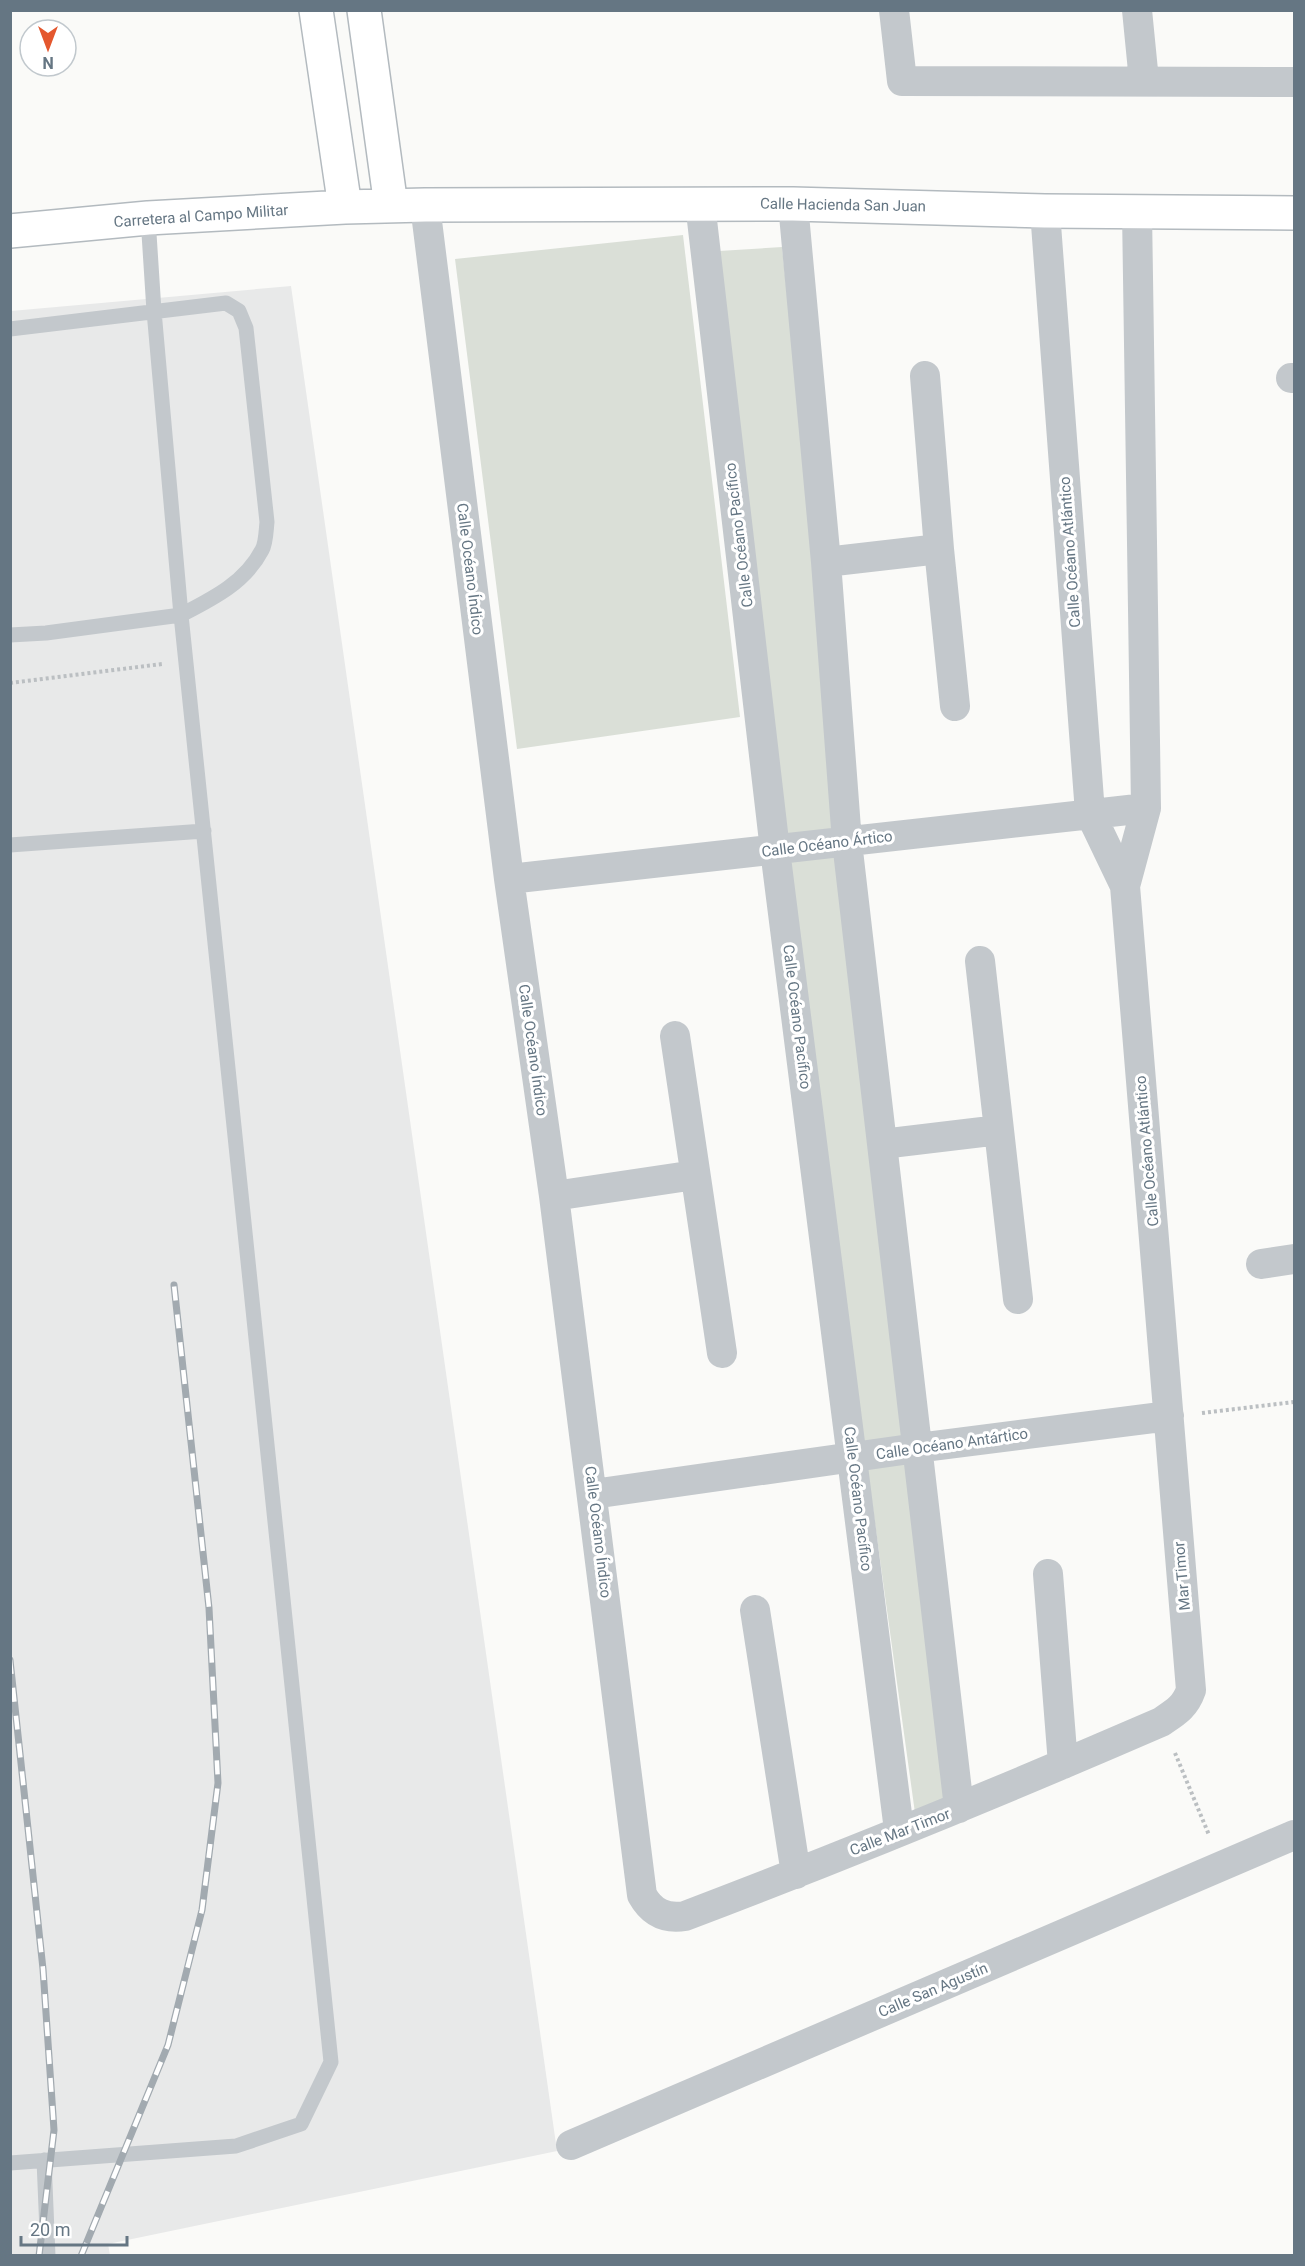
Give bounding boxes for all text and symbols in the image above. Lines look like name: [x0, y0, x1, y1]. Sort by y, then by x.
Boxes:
north arrow: [18, 18, 78, 78]
text: N: [42, 53, 54, 72]
street label: Calle Hacienda San Juan: [760, 195, 926, 215]
street label: Carretera al Campo Militar: [113, 201, 289, 231]
street label: Calle Océano Pacífico: [721, 462, 757, 608]
street label: Calle Océano Atlántico: [1056, 476, 1084, 628]
street label: Calle Océano Índico: [453, 502, 487, 636]
street label: Calle Océano Ártico: [760, 827, 894, 861]
street label: Calle Océano Pacífico: [779, 944, 815, 1090]
street label: Calle Océano Índico: [515, 983, 551, 1117]
street label: Calle Océano Atlántico: [1131, 1075, 1163, 1227]
street label: Calle Océano Antártico: [875, 1424, 1029, 1464]
street label: Calle Océano Pacífico: [840, 1426, 876, 1572]
street label: Calle Océano Índico: [581, 1465, 615, 1599]
street label: Mar Timor: [1170, 1541, 1194, 1611]
street label: Calle Mar Timor: [847, 1805, 953, 1859]
street label: Calle San Agustín: [876, 1959, 990, 2021]
scale bar: [21, 2209, 128, 2247]
text: 20 m: [30, 2219, 70, 2240]

